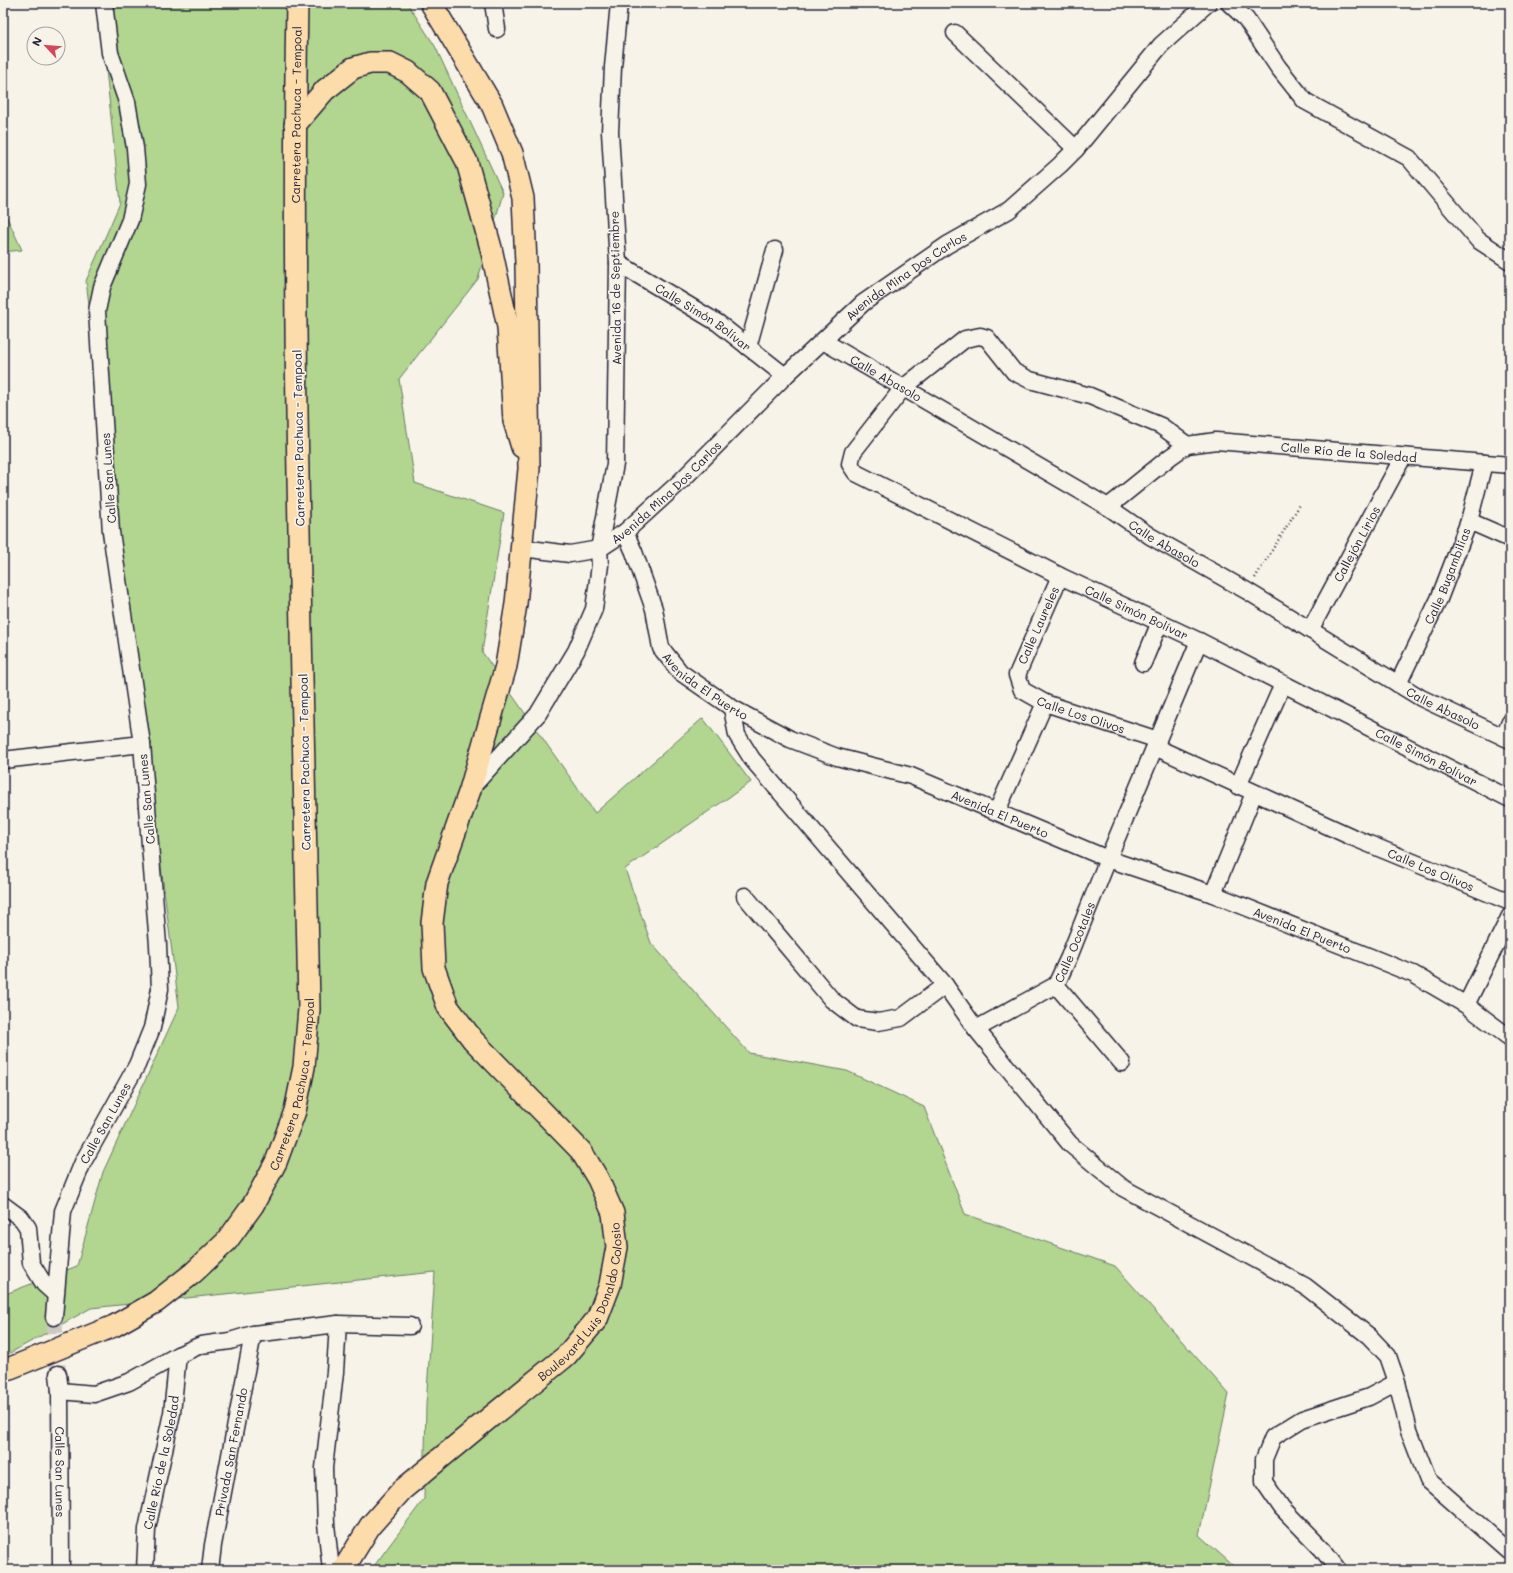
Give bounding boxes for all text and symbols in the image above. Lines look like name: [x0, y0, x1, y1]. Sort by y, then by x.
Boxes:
north arrow: [26, 26, 66, 66]
street label: Carretera Pachuca - Tempoal: [287, 26, 305, 203]
text: N: [28, 34, 45, 48]
street label: Avenida 16 de Septiembre: [606, 211, 624, 365]
street label: Avenida Mina Dos Carlos: [842, 228, 969, 324]
street label: Calle Simón Bolívar: [652, 279, 755, 354]
street label: Carretera Pachuca - Tempoal: [288, 350, 308, 526]
street label: Calle Abasolo: [848, 351, 925, 405]
street label: Calle San Lunes: [97, 432, 119, 524]
street label: Avenida Mina Dos Carlos: [608, 437, 725, 547]
street label: Calle Río de la Soledad: [1280, 438, 1418, 465]
street label: Callejón Lirios: [1329, 503, 1383, 584]
street label: Calle Abasolo: [1126, 516, 1203, 571]
street label: Calle Bugambilias: [1420, 525, 1474, 627]
street label: Calle Simón Bolívar: [1083, 581, 1191, 643]
street label: Calle Laureles: [1014, 583, 1062, 666]
street label: Avenida El Puerto: [659, 649, 751, 723]
street label: Carretera Pachuca - Tempoal: [294, 674, 314, 850]
street label: Calle Abasolo: [1404, 683, 1483, 733]
street label: Calle Los Olivos: [1034, 692, 1127, 737]
street label: Calle Simón Bolívar: [1373, 724, 1480, 789]
street label: Calle San Lunes: [134, 753, 158, 845]
street label: Avenida El Puerto: [949, 786, 1051, 841]
street label: Calle Los Olivos: [1385, 845, 1477, 894]
street label: Calle Ocotales: [1050, 899, 1098, 985]
street label: Avenida El Puerto: [1251, 903, 1353, 956]
street label: Carretera Pachuca - Tempoal: [265, 998, 317, 1173]
street label: Calle San Lunes: [76, 1079, 134, 1167]
street label: Boulevard Luis Donaldo Colosio: [534, 1222, 625, 1384]
street label: Privada San Fernando: [211, 1386, 251, 1517]
street label: Calle Río de la Soledad: [139, 1395, 182, 1531]
street label: Calle San Lunes: [52, 1426, 69, 1518]

